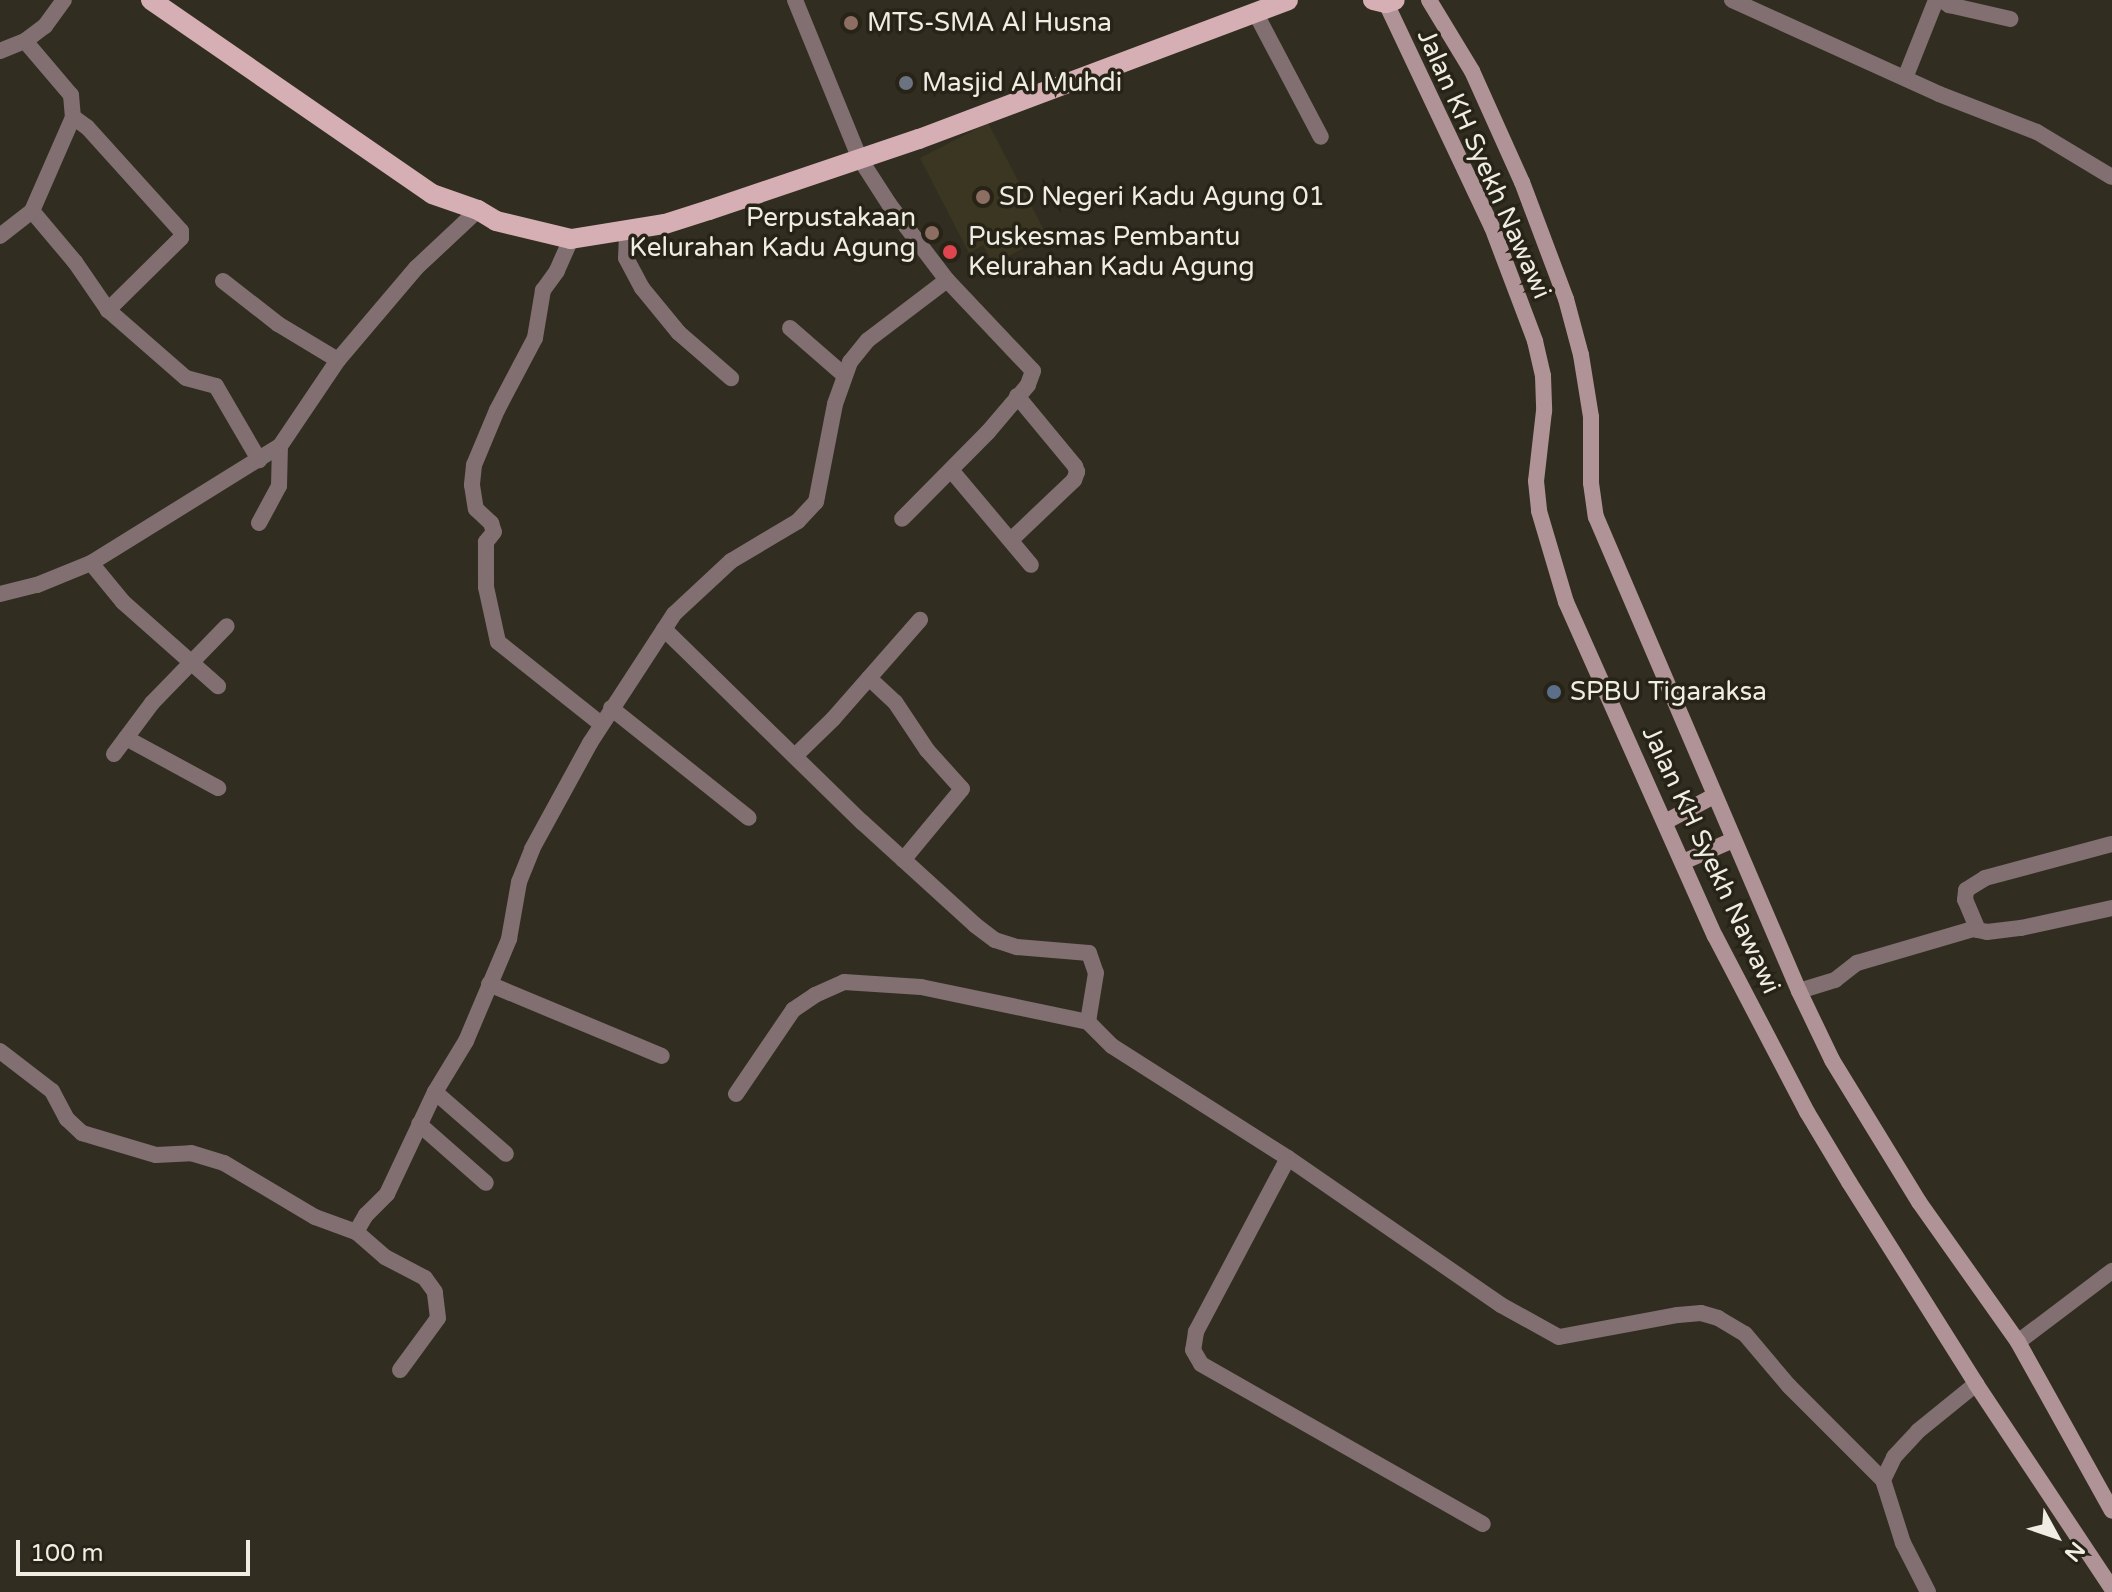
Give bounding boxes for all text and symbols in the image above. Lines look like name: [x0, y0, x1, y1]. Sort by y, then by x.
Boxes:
place label: MTS-SMA Al Husna: [867, 7, 1112, 39]
marker: MTS-SMA Al Husna: [842, 14, 860, 32]
street label: Jalan KH Syekh Nawawi: [1410, 24, 1558, 304]
place label: Masjid Al Muhdi: [922, 67, 1122, 99]
marker: Masjid Al Muhdi: [897, 74, 915, 92]
place label: SD Negeri Kadu Agung 01: [999, 181, 1325, 213]
marker: SD Negeri Kadu Agung 01: [974, 188, 992, 206]
place label: Perpustakaan Kelurahan Kadu Agung: [629, 202, 916, 264]
place label: Puskesmas Pembantu Kelurahan Kadu Agung: [968, 221, 1255, 282]
marker: Perpustakaan Kelurahan Kadu Agung: [923, 224, 941, 242]
marker: Puskesmas Pembantu Kelurahan Kadu Agung: [939, 241, 961, 263]
place label: SPBU Tigaraksa: [1570, 676, 1767, 708]
marker: SPBU Tigaraksa: [1545, 683, 1563, 701]
street label: Jalan KH Syekh Nawawi: [1635, 721, 1787, 999]
north arrow: [2016, 1496, 2096, 1576]
scale bar: [20, 1524, 254, 1574]
text: N: [2059, 1536, 2090, 1567]
text: 100 m: [30, 1539, 104, 1568]

